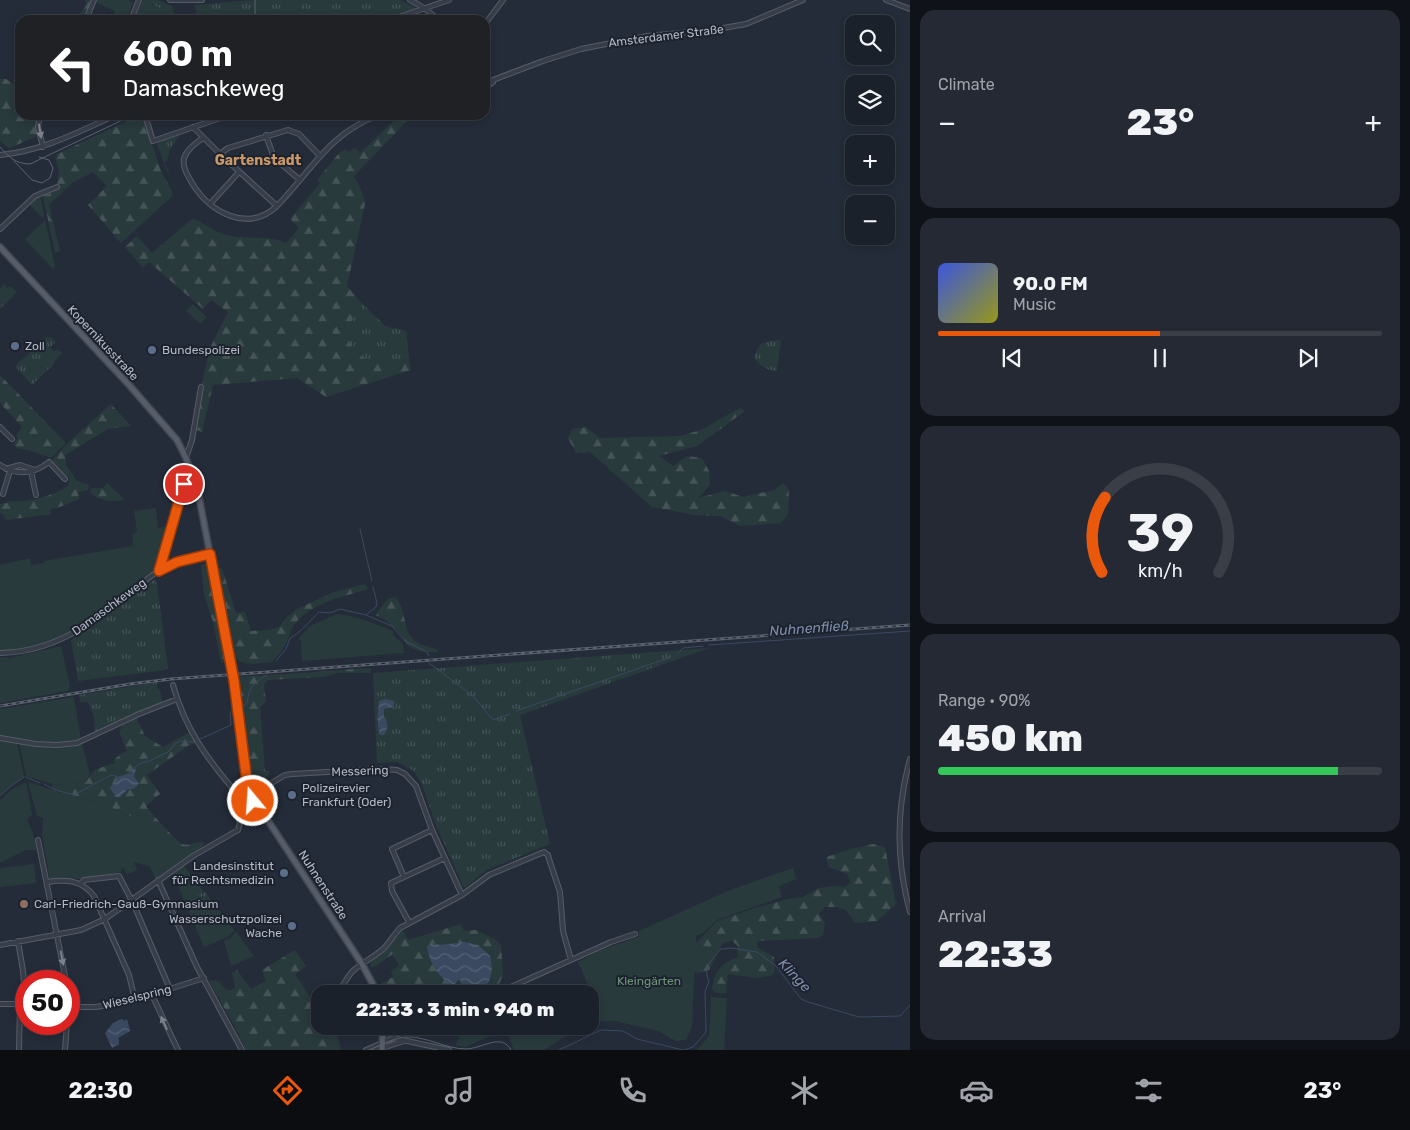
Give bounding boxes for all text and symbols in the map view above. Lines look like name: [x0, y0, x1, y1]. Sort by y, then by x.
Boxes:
map controls: [845, 15, 895, 245]
button: search: [845, 15, 895, 65]
street label: Amsterdamer Straße: [608, 22, 725, 50]
text: 600 m: [123, 33, 233, 75]
icon: left: [40, 35, 105, 100]
text: Damaschkeweg: [123, 75, 284, 102]
button: layers: [845, 75, 895, 125]
text: Climate: [938, 75, 995, 94]
text: 23°: [1127, 99, 1194, 145]
text: −: [938, 106, 956, 139]
text: +: [1365, 106, 1382, 139]
one-way arrow: [36, 123, 44, 139]
button: +: [845, 135, 895, 185]
district label: Gartenstadt: [215, 152, 302, 169]
button: −: [845, 195, 895, 245]
text: 90.0 FM: [1013, 272, 1088, 295]
text: Music: [1013, 295, 1056, 314]
street label: Kopernikusstraße: [65, 303, 142, 384]
place label: Zoll: [25, 339, 45, 353]
marker: Zoll: [9, 340, 21, 352]
place label: Bundespolizei: [162, 343, 240, 357]
marker: Bundespolizei: [146, 344, 158, 356]
icon: previous: [998, 344, 1026, 372]
icon: pause: [1146, 344, 1174, 372]
icon: next: [1294, 344, 1322, 372]
pin: [163, 463, 205, 505]
icon: arrive: [170, 470, 198, 498]
text: 39: [1126, 502, 1194, 564]
text: km/h: [1138, 560, 1182, 581]
street label: Damaschkeweg: [69, 575, 149, 639]
water label: Nuhnenfließ: [769, 617, 850, 640]
text: Range · 90%: [938, 691, 1030, 710]
text: 450 km: [938, 715, 1083, 761]
street label: Messering: [331, 763, 389, 779]
position arrow: [226, 774, 278, 826]
place label: Polizeirevier Frankfurt (Oder): [302, 781, 391, 809]
marker: Polizeirevier Frankfurt (Oder): [286, 789, 298, 801]
street label: Nuhnenstraße: [295, 848, 351, 923]
place label: Landesinstitut für Rechtsmedizin: [172, 859, 274, 887]
marker: Landesinstitut für Rechtsmedizin: [278, 867, 290, 879]
place label: Carl-Friedrich-Gauß-Gymnasium: [34, 897, 218, 911]
marker: Carl-Friedrich-Gauß-Gymnasium: [18, 898, 30, 910]
text: Arrival: [938, 907, 986, 926]
place label: Wasserschutzpolizei Wache: [169, 912, 282, 940]
marker: Wasserschutzpolizei Wache: [286, 920, 298, 932]
text: 22:33: [938, 931, 1053, 977]
one-way arrow: [58, 950, 66, 966]
water label: Klinge: [775, 955, 815, 996]
speed limit sign: 50: [15, 970, 80, 1035]
park label: Kleingärten: [617, 974, 681, 988]
street label: Wieselspring: [101, 982, 173, 1012]
text: 22:33 · 3 min · 940 m: [356, 998, 554, 1021]
one-way arrow: [160, 1016, 168, 1030]
icon: directions: [270, 1073, 305, 1108]
icon: music: [442, 1073, 477, 1108]
icon: phone: [615, 1073, 650, 1108]
icon: climate: [787, 1073, 822, 1108]
icon: car: [959, 1073, 994, 1108]
icon: filters: [1131, 1073, 1166, 1108]
text: 22:30: [69, 1077, 133, 1104]
text: 23°: [1304, 1077, 1341, 1104]

